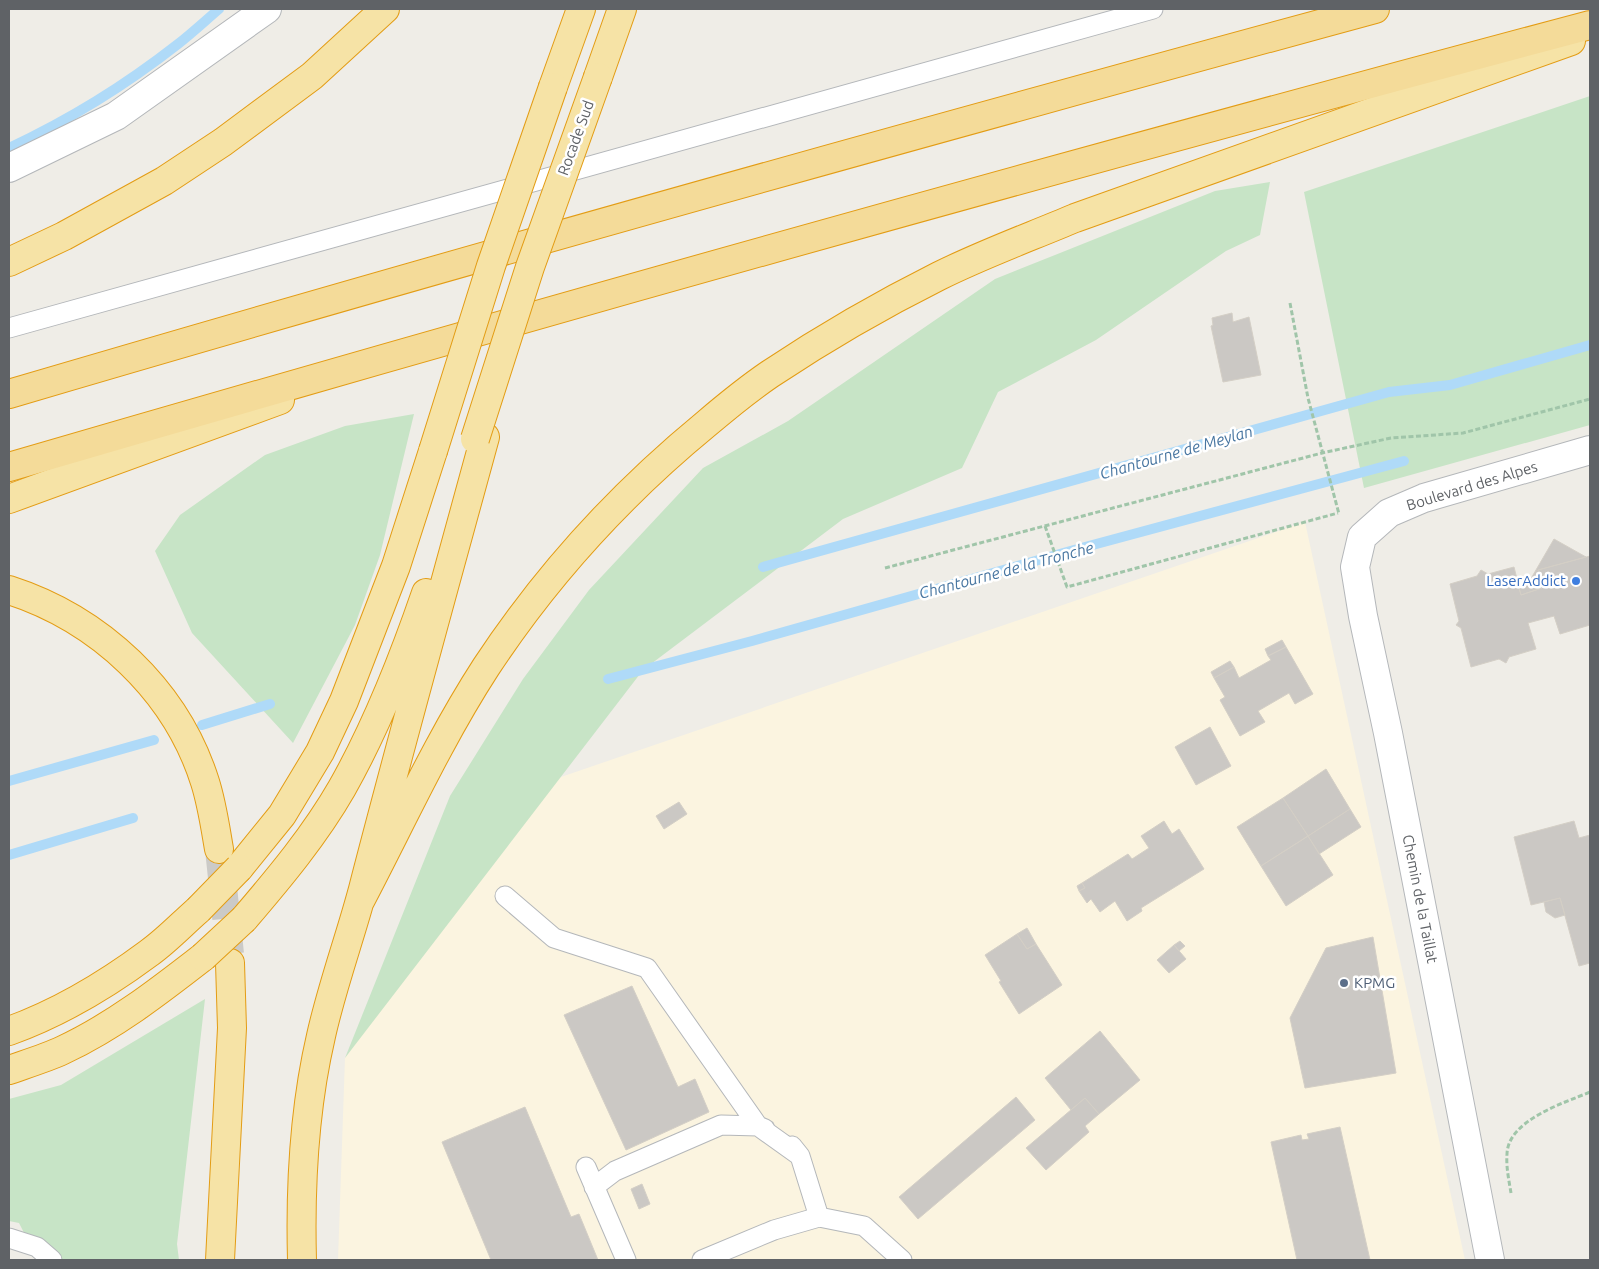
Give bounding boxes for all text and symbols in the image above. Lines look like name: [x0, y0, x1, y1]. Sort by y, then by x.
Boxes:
street label: Rocade Sud: [554, 98, 597, 178]
water label: Chantourne de Meylan: [1097, 422, 1255, 482]
street label: Boulevard des Alpes: [1404, 457, 1539, 514]
water label: Chantourne de la Tronche: [917, 538, 1095, 602]
place label: LaserAddict: [1486, 572, 1566, 589]
marker: LaserAddict: [1570, 575, 1582, 587]
street label: Chemin de la Taillat: [1400, 833, 1441, 965]
place label: KPMG: [1354, 974, 1395, 991]
marker: KPMG: [1338, 977, 1350, 989]

